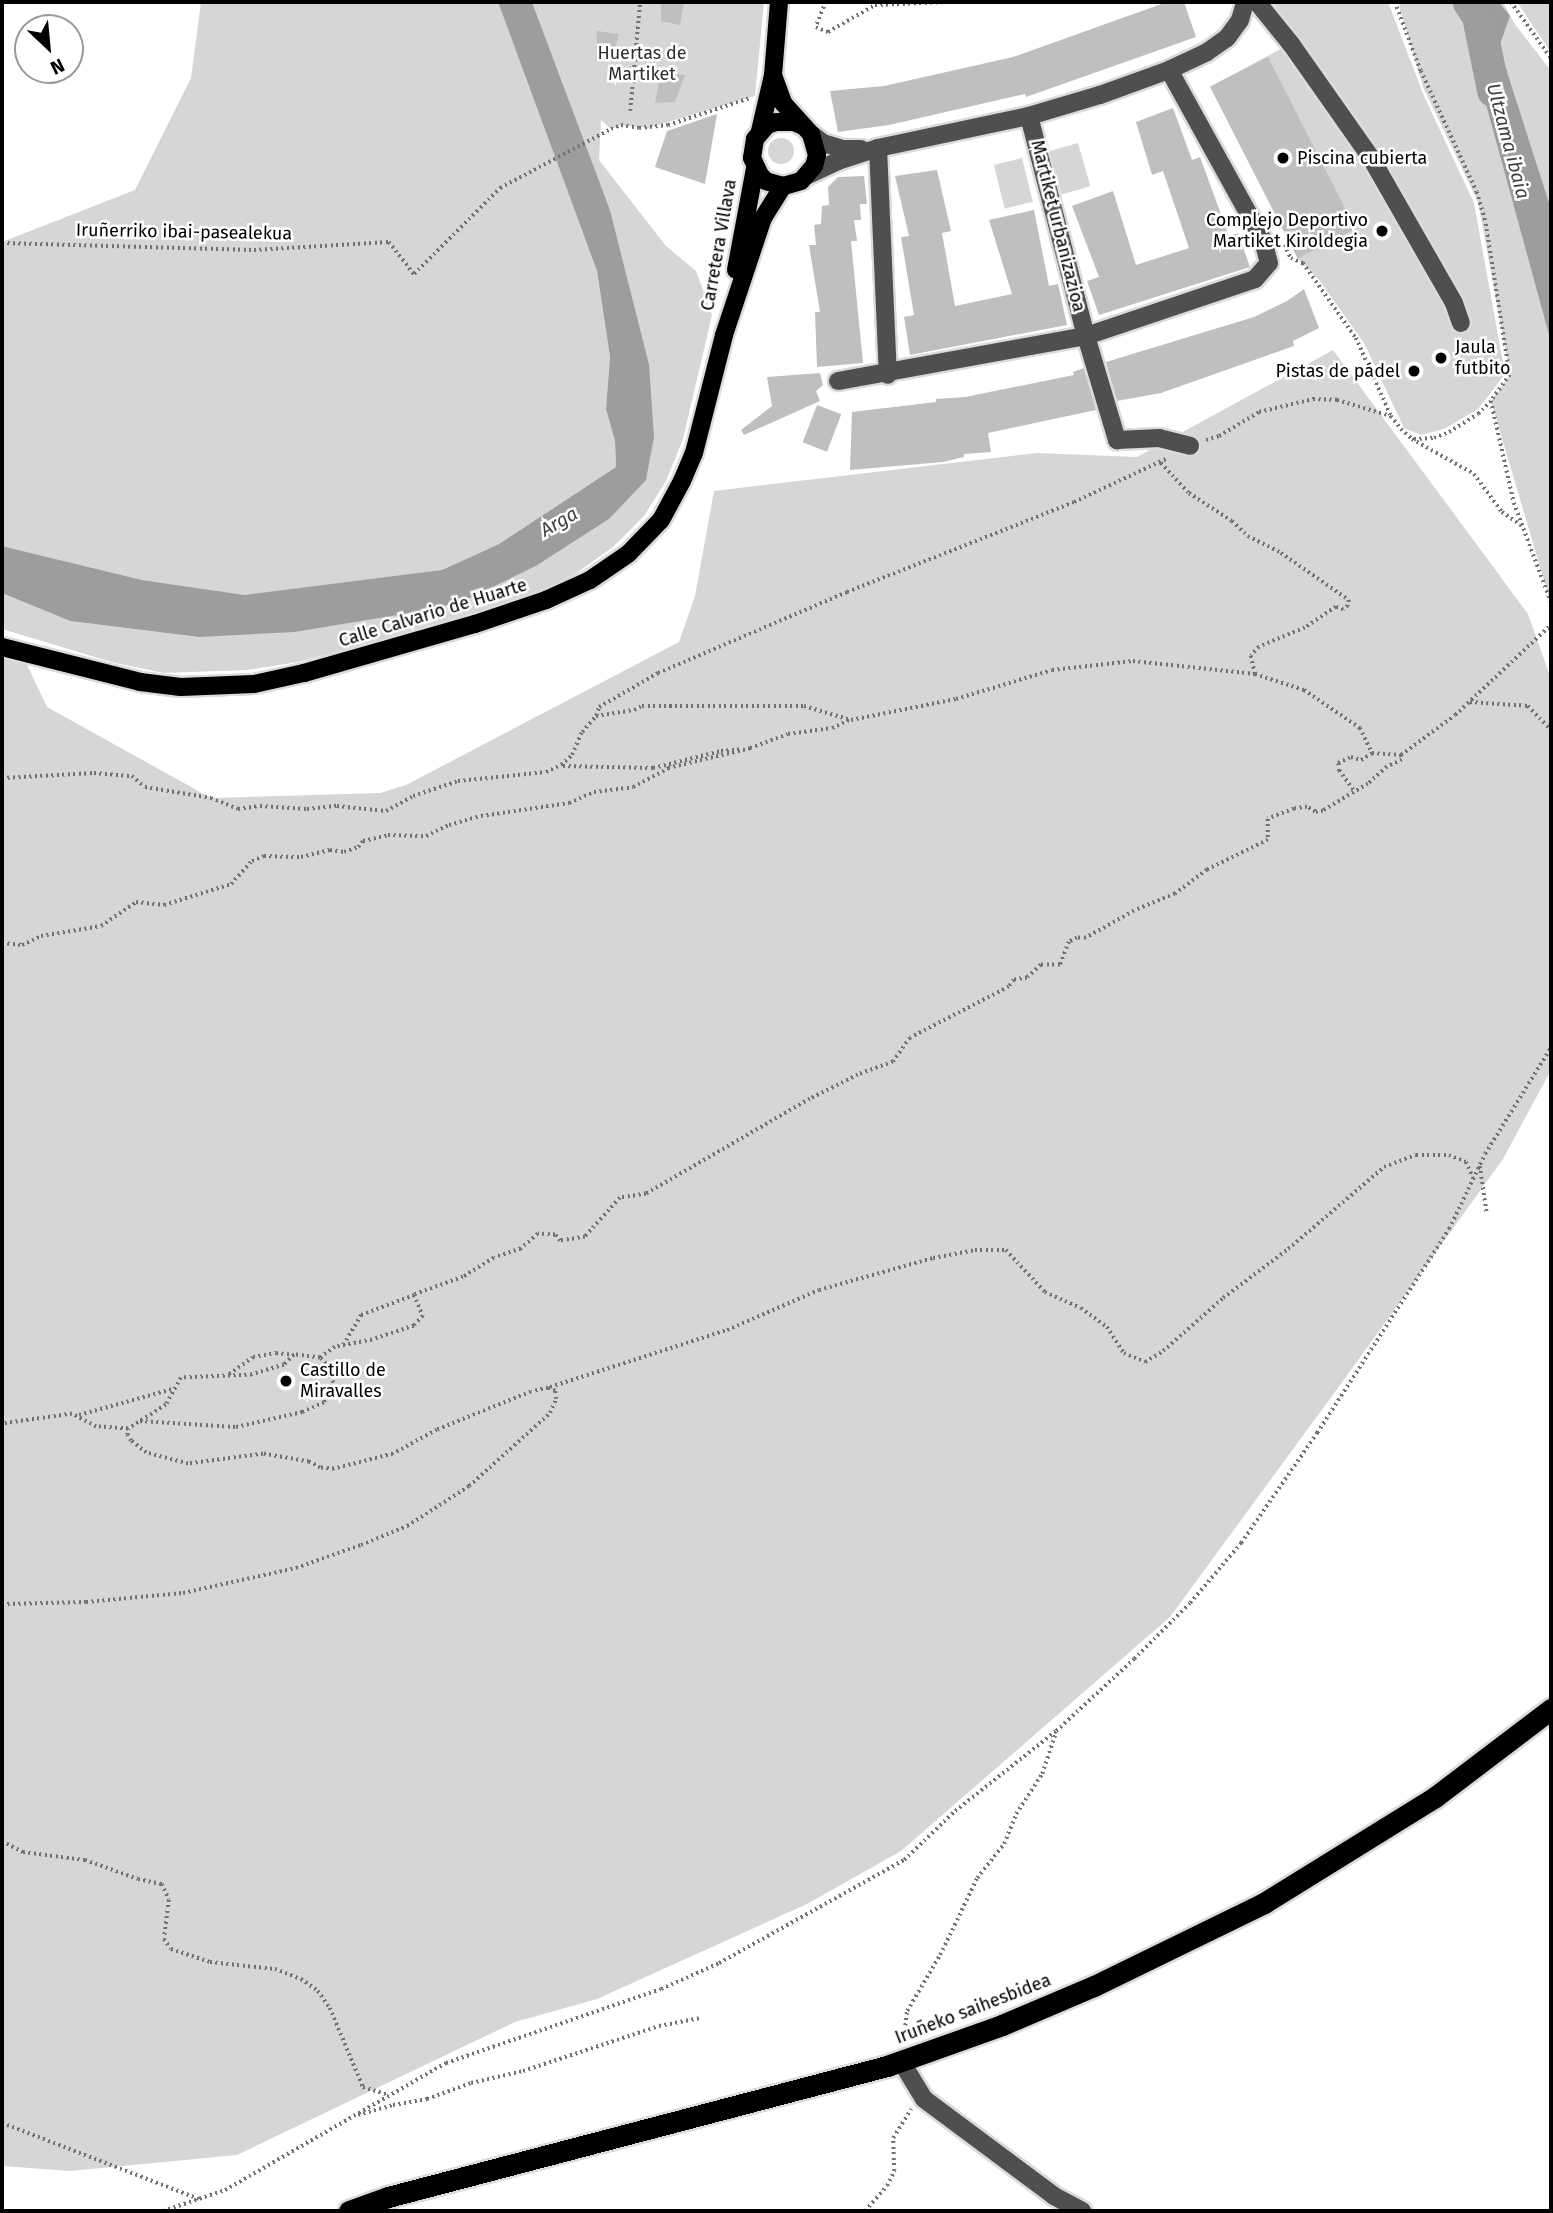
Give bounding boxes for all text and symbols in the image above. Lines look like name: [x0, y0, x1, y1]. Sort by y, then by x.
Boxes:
north arrow: [14, 14, 84, 84]
park label: Huertas de Martiket: [597, 43, 687, 86]
text: N: [47, 53, 68, 80]
water label: Ultzama ibaia: [1482, 81, 1534, 201]
street label: Martiket urbanizazioa: [1026, 138, 1090, 314]
place label: Piscina cubierta: [1297, 147, 1427, 169]
marker: Piscina cubierta: [1275, 150, 1291, 166]
street label: Carretera Villava: [697, 178, 741, 312]
place label: Complejo Deportivo Martiket Kiroldegia: [1206, 210, 1368, 252]
street label: Iruñerriko ibai-pasealekua: [76, 219, 292, 245]
marker: Complejo Deportivo Martiket Kiroldegia: [1374, 223, 1390, 239]
place label: Jaula futbito: [1455, 337, 1511, 380]
marker: Jaula futbito: [1433, 350, 1449, 366]
place label: Pistas de pádel: [1275, 360, 1400, 382]
marker: Pistas de pádel: [1406, 363, 1422, 379]
water label: Arga: [536, 502, 582, 542]
street label: Calle Calvario de Huarte: [336, 574, 530, 652]
place label: Castillo de Miravalles: [300, 1360, 386, 1402]
marker: Castillo de Miravalles: [278, 1373, 294, 1389]
street label: Iruñeko saihesbidea: [892, 1969, 1054, 2049]

